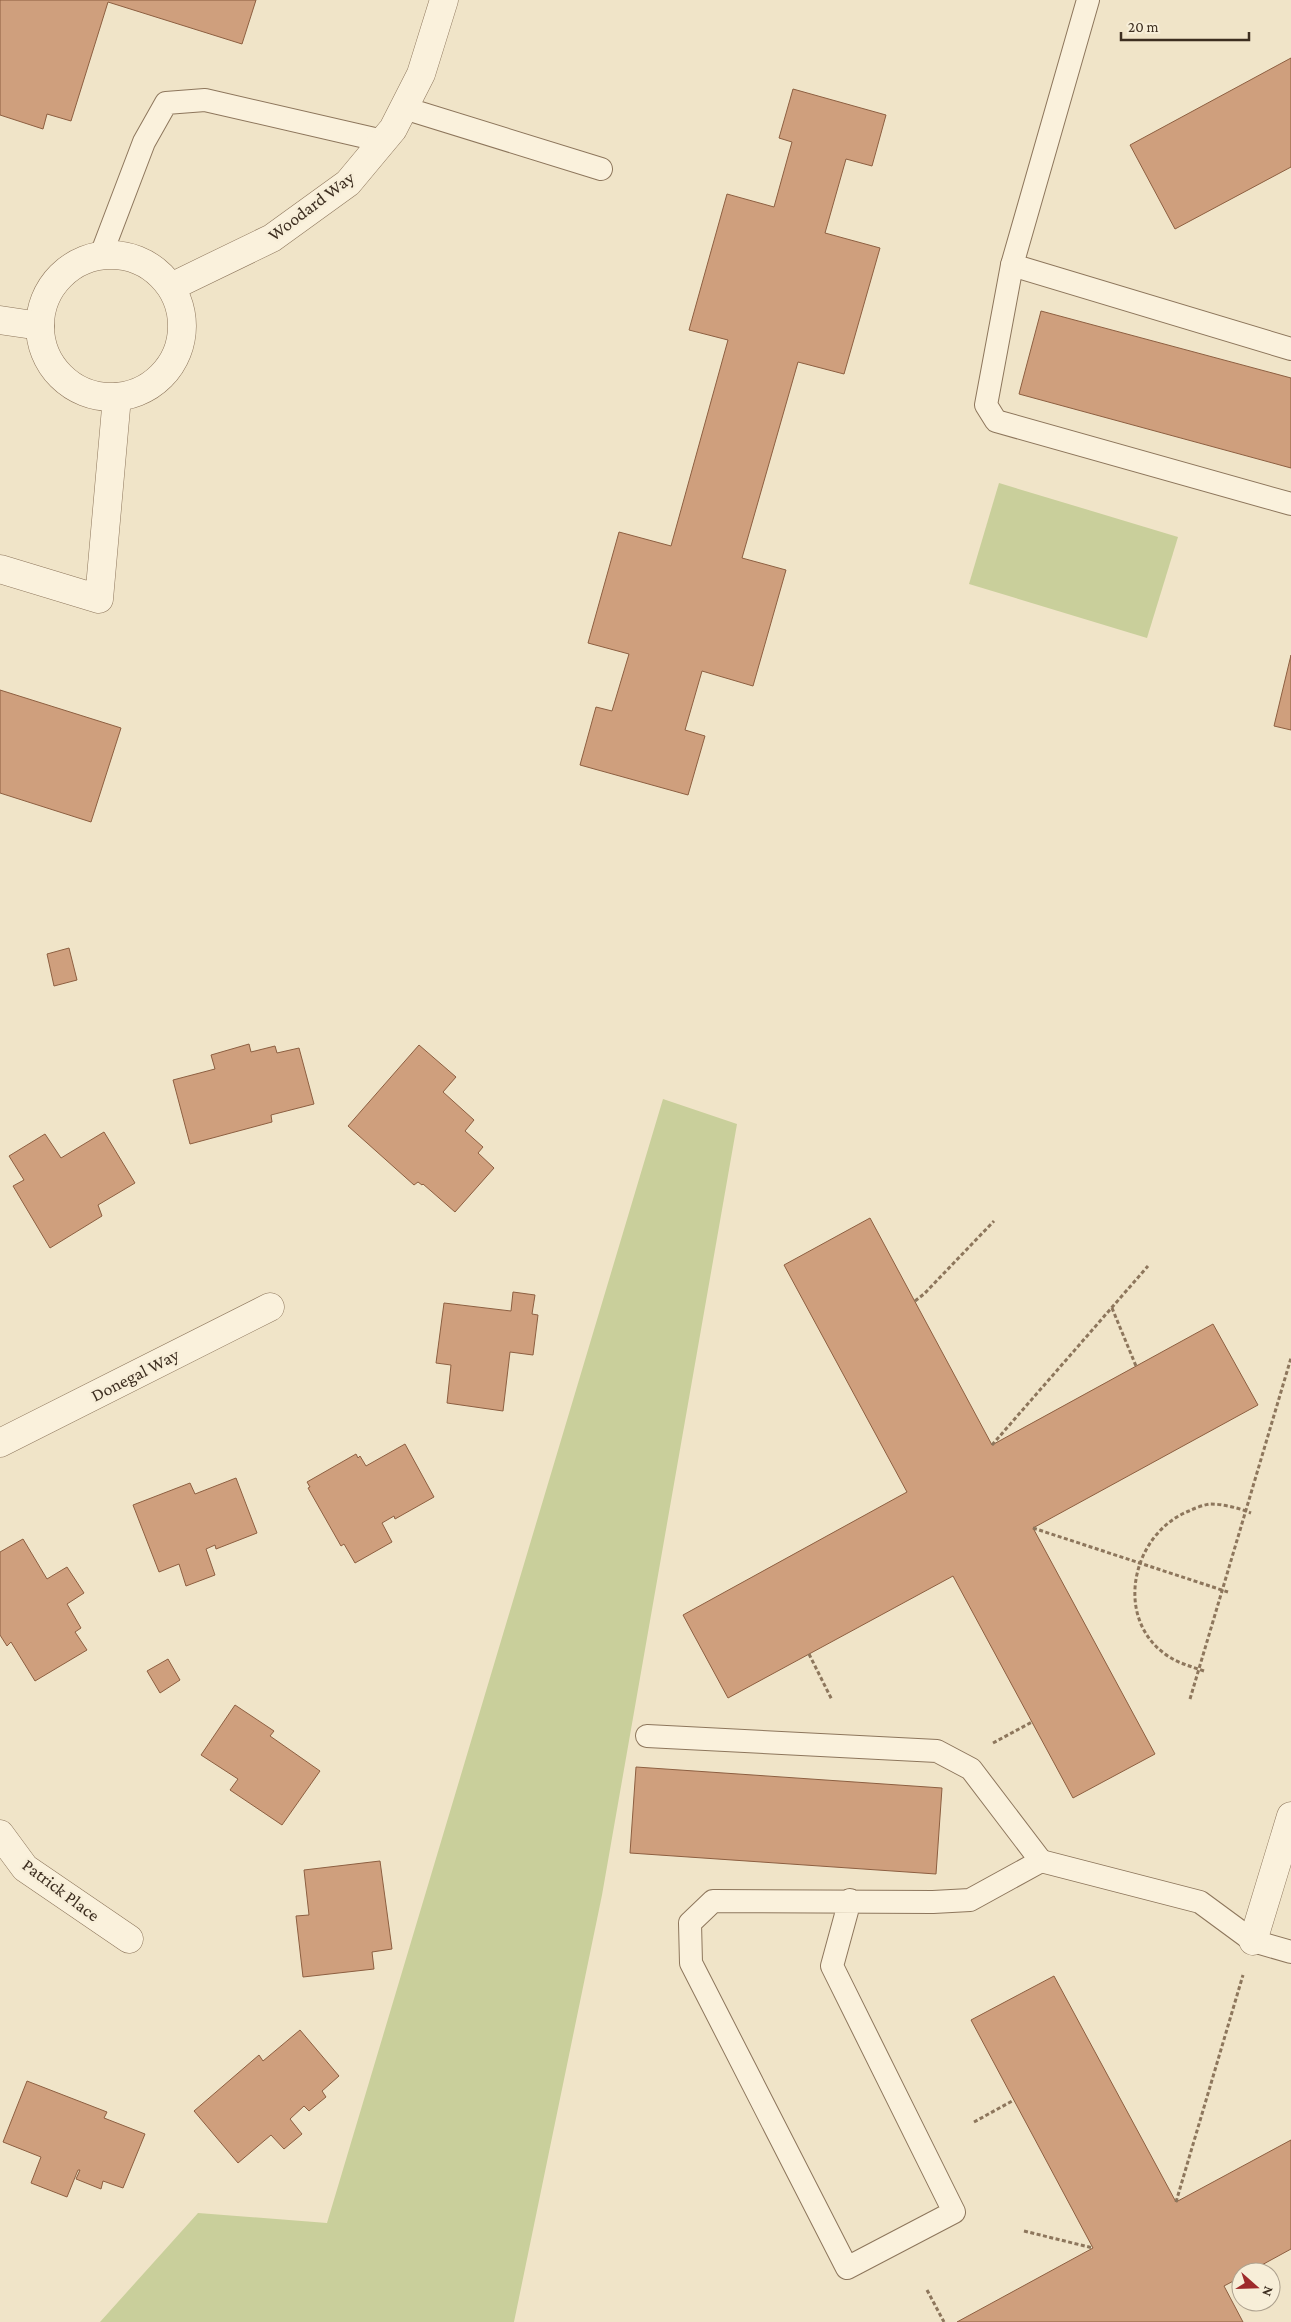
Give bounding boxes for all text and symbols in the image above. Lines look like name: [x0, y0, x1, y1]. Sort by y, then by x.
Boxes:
scale bar: [1121, 10, 1248, 42]
text: 20 m: [1128, 19, 1159, 35]
street label: Woodard Way: [264, 167, 359, 245]
street label: Donegal Way: [88, 1344, 183, 1406]
street label: Patrick Place: [19, 1855, 103, 1925]
north arrow: [1231, 2262, 1281, 2312]
text: N: [1259, 2284, 1277, 2299]

